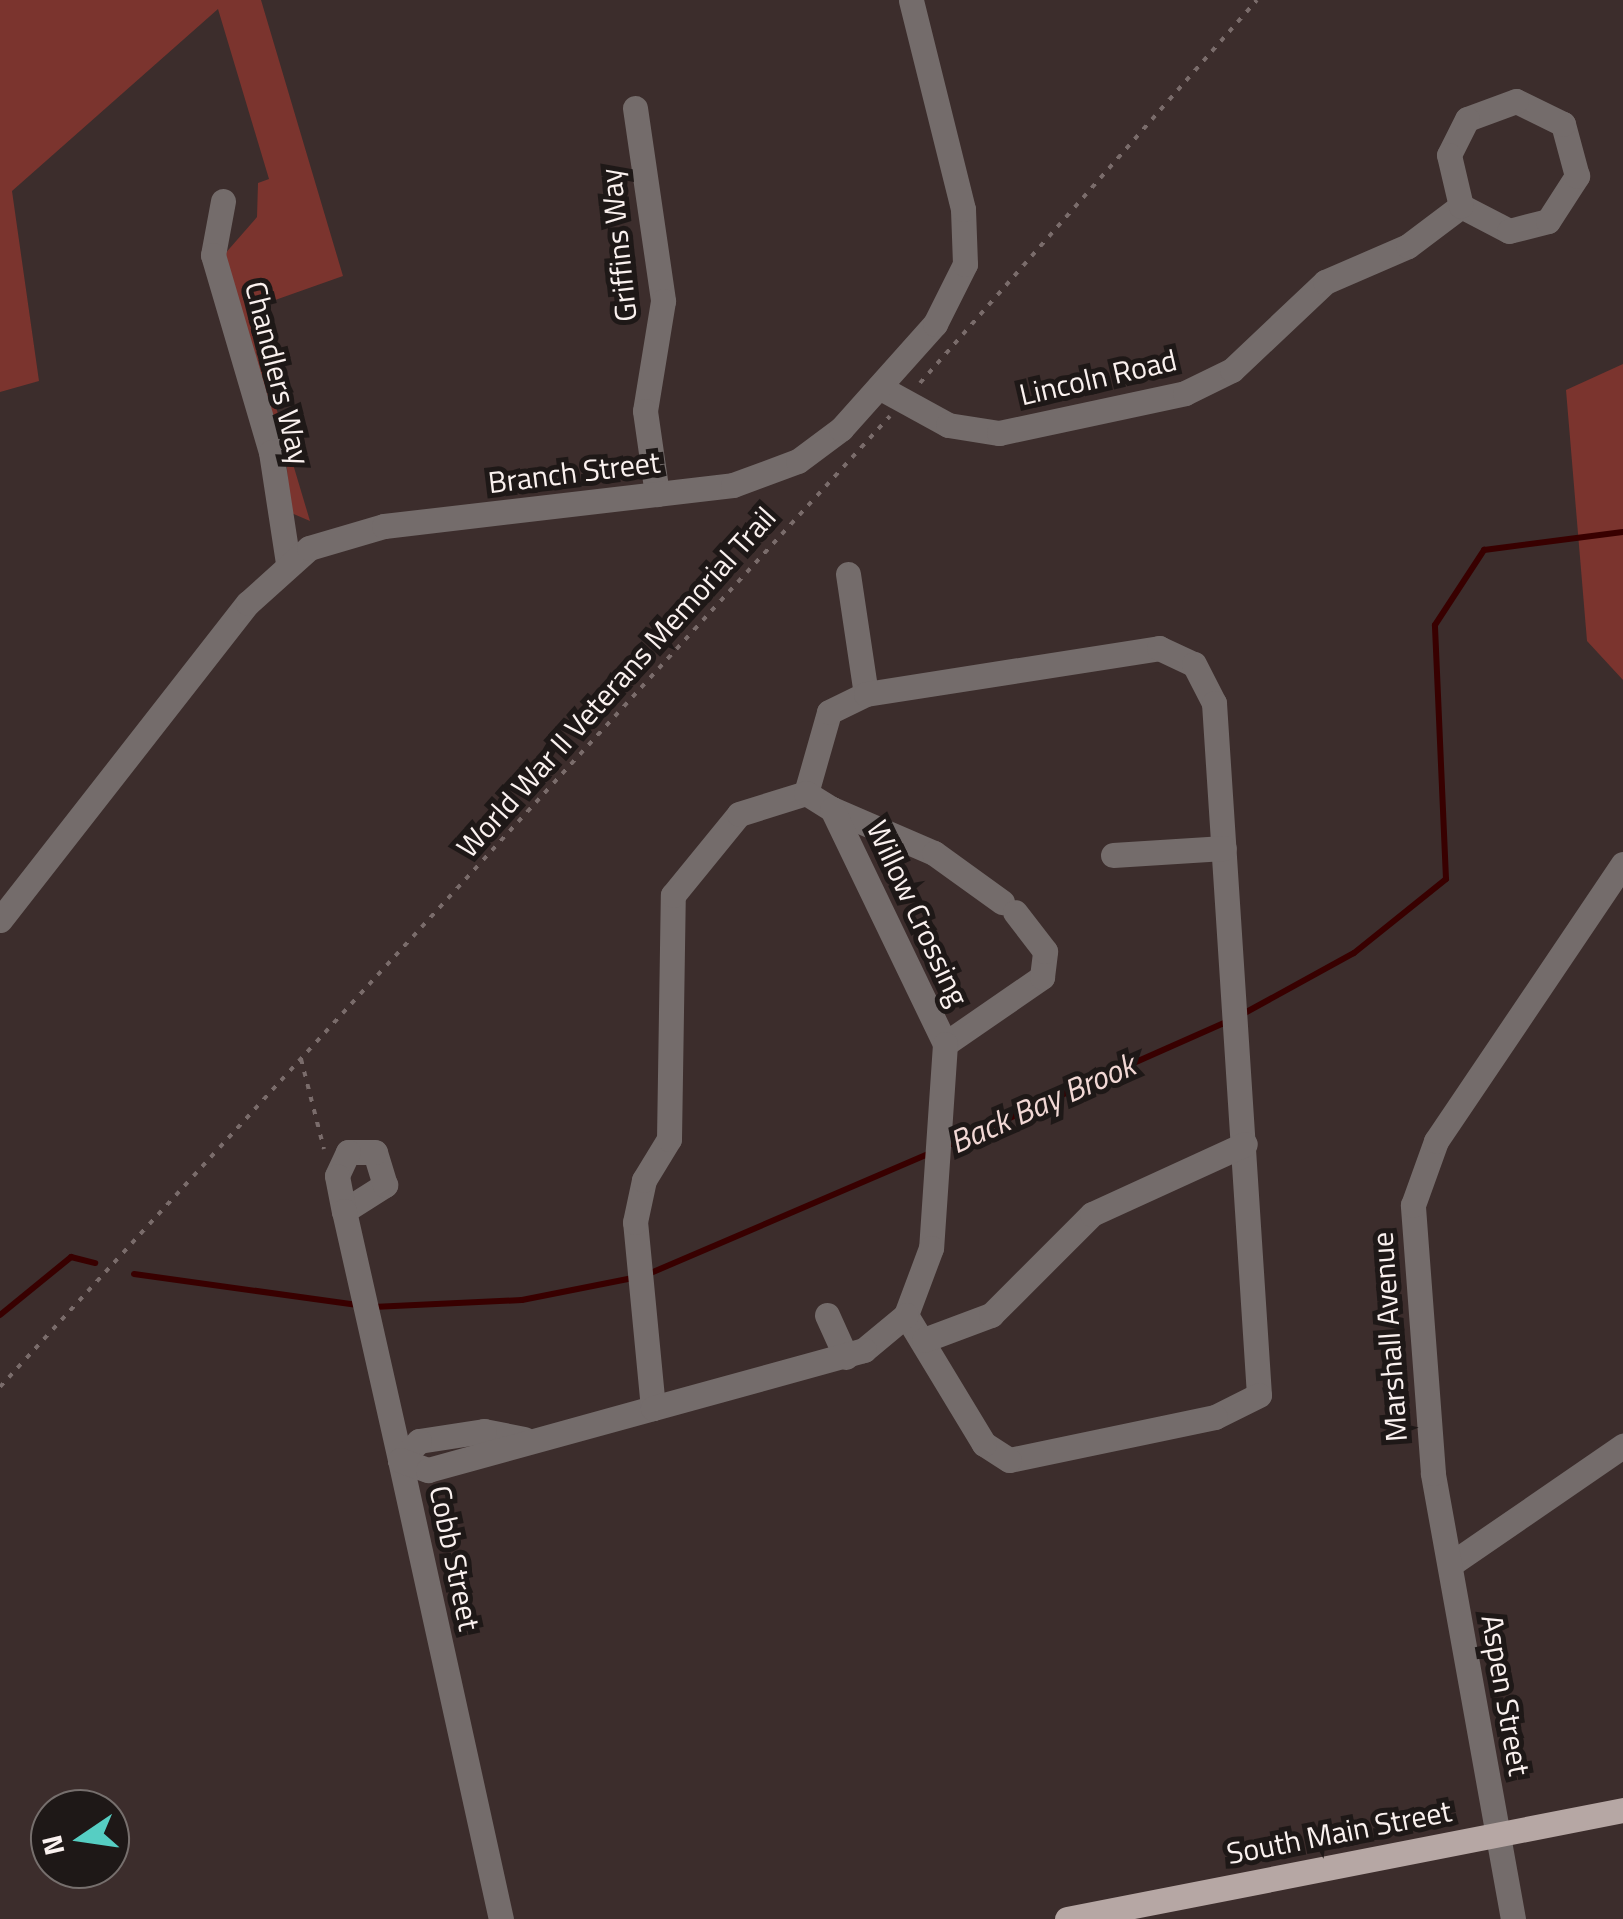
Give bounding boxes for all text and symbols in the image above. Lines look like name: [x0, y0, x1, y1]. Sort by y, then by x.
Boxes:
street label: Griffins Way: [592, 167, 644, 323]
street label: Chandlers Way: [238, 277, 318, 469]
street label: Lincoln Road: [1016, 341, 1180, 413]
street label: Branch Street: [486, 444, 662, 500]
street label: World War II Veterans Memorial Trail: [449, 499, 783, 865]
street label: Willow Crossing: [859, 815, 977, 1011]
water label: Back Bay Brook: [943, 1045, 1141, 1161]
street label: Marshall Avenue: [1364, 1231, 1414, 1443]
street label: Cobb Street: [422, 1482, 488, 1634]
street label: Aspen Street: [1474, 1612, 1538, 1778]
north arrow: [30, 1789, 130, 1889]
street label: South Main Street: [1224, 1793, 1454, 1871]
text: N: [29, 1831, 75, 1860]

